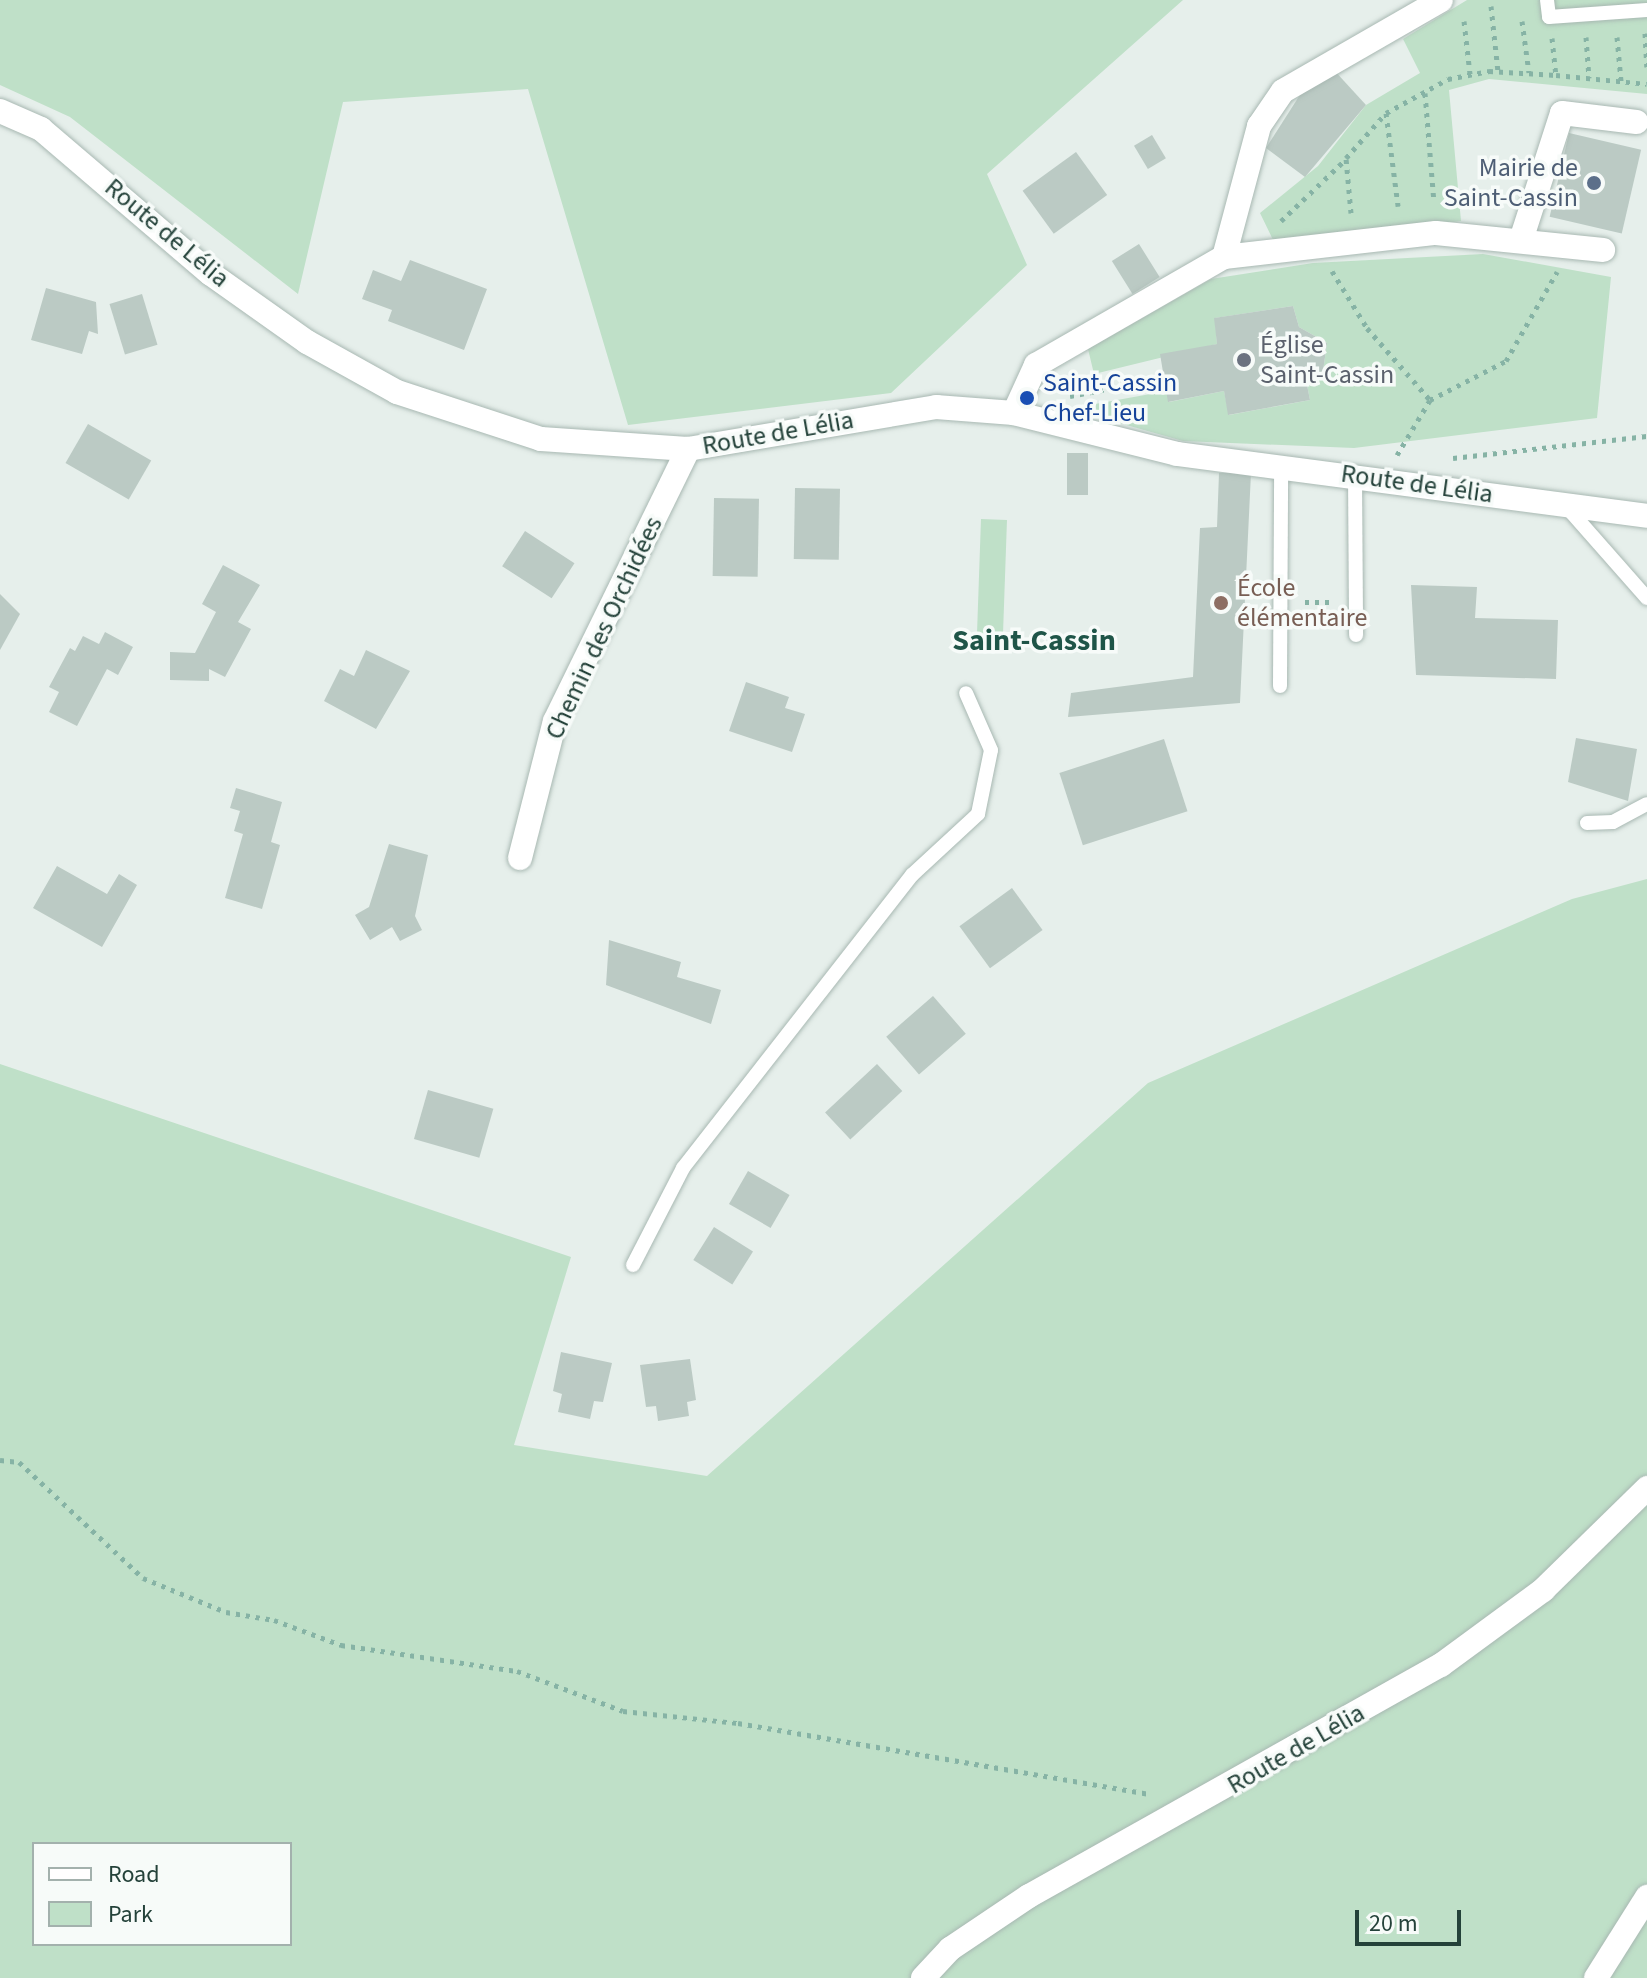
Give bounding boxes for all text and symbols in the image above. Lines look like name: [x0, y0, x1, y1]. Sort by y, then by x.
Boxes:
place label: Mairie de Saint-Cassin: [1444, 152, 1578, 214]
street label: Route de Lélia: [98, 172, 236, 294]
marker: Mairie de Saint-Cassin: [1585, 174, 1603, 192]
place label: Église Saint-Cassin: [1260, 329, 1394, 390]
marker: Église Saint-Cassin: [1235, 351, 1253, 369]
place label: Saint-Cassin Chef-Lieu: [1043, 367, 1177, 428]
marker: Saint-Cassin Chef-Lieu: [1018, 389, 1036, 407]
street label: Route de Lélia: [700, 404, 856, 462]
street label: Route de Lélia: [1339, 458, 1495, 510]
street label: Chemin des Orchidées: [539, 512, 669, 744]
place label: École élémentaire: [1237, 572, 1367, 634]
marker: École élémentaire: [1212, 594, 1230, 612]
district label: Saint-Cassin: [952, 623, 1116, 659]
street label: Route de Lélia: [1222, 1697, 1370, 1801]
legend: [32, 1842, 292, 1946]
text: Road: [108, 1857, 160, 1892]
scale bar: [1359, 1894, 1465, 1944]
text: Park: [108, 1897, 153, 1932]
text: 20 m: [1369, 1906, 1418, 1941]

